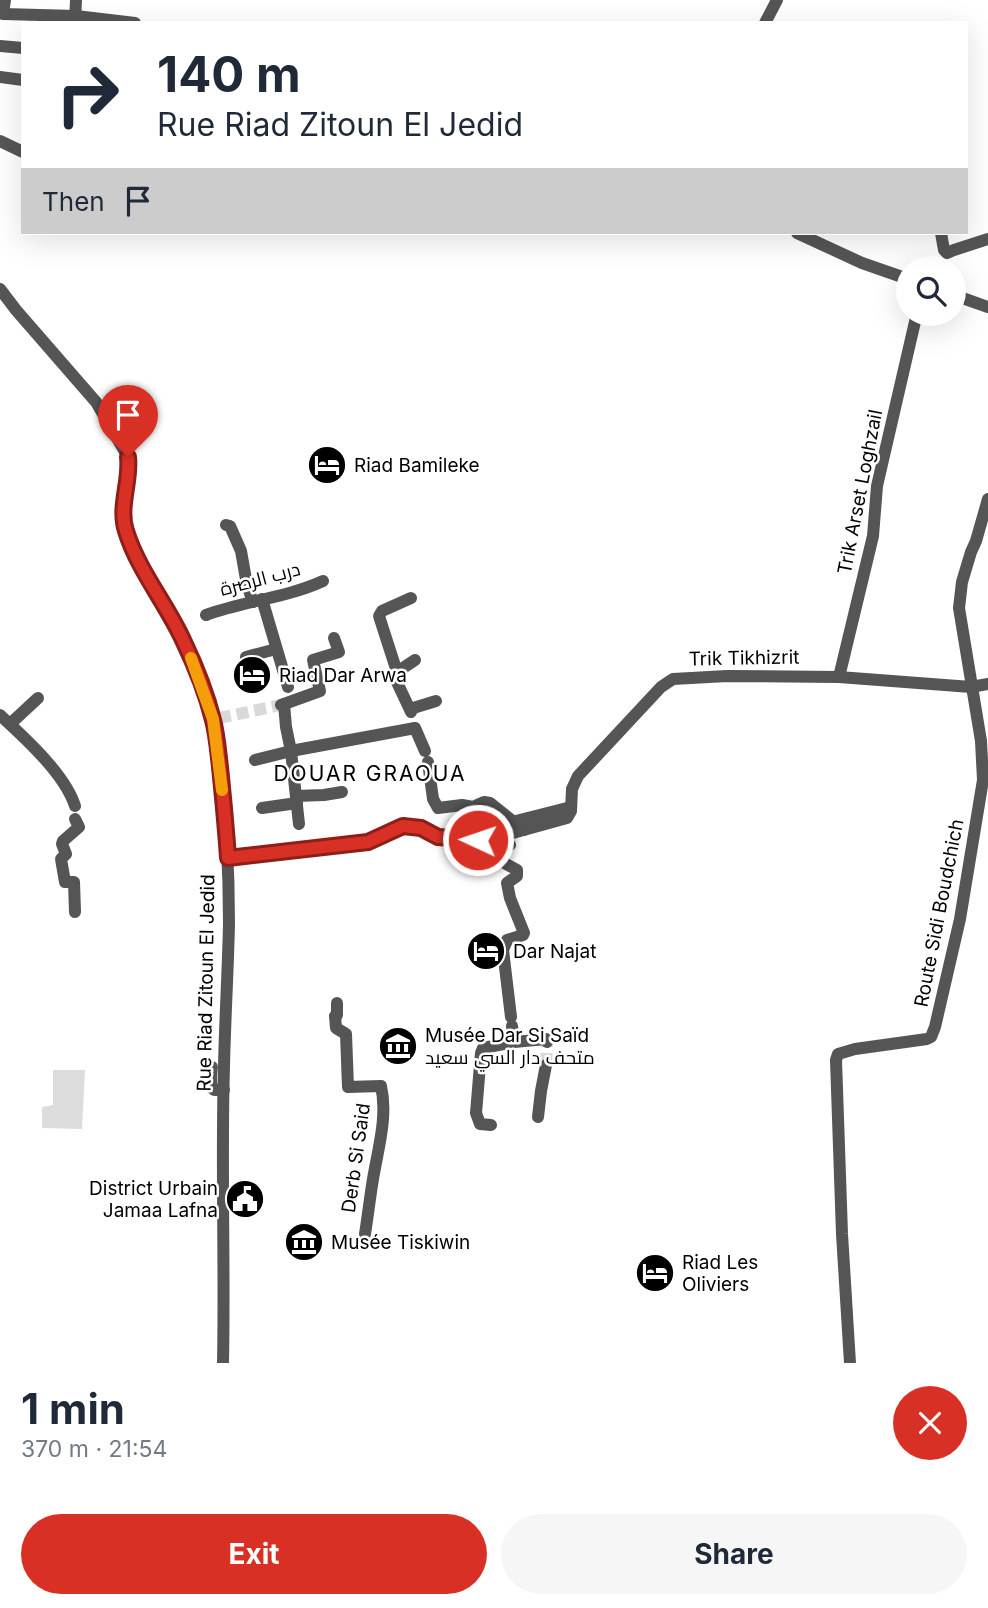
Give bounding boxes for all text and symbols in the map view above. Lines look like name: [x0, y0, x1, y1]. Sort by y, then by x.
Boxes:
text: 140 m: [157, 45, 301, 104]
icon: right: [42, 49, 133, 140]
text: Rue Riad Zitoun El Jedid: [157, 105, 523, 144]
icon: arrive: [119, 182, 157, 220]
text: Then: [42, 186, 105, 217]
map controls: [896, 256, 966, 326]
button: search: [896, 256, 966, 326]
pin: [98, 385, 158, 457]
icon: arrive: [109, 396, 147, 434]
street label: Trik Arset Loghzail: [833, 408, 887, 576]
hotel icon: Riad Bamileke: [306, 444, 348, 486]
place label: Riad Bamileke: [354, 454, 480, 477]
street label: درب الرصرة: [217, 557, 303, 601]
street label: Trik Tikhizrit: [688, 646, 800, 670]
hotel icon: Riad Dar Arwa: [231, 654, 273, 696]
place label: Riad Dar Arwa: [279, 664, 407, 687]
district label: DOUAR GRAOUA: [273, 761, 467, 786]
position arrow: [441, 803, 515, 877]
street label: Route Sidi Boudchich: [910, 817, 968, 1009]
street label: Rue Riad Zitoun El Jedid: [193, 874, 219, 1092]
hotel icon: Dar Najat: [465, 930, 507, 972]
place label: Dar Najat: [513, 940, 596, 963]
place label: Musée Dar Si Saïd متحف دار السي سعيد: [425, 1024, 595, 1072]
museum icon: Musée Dar Si Saïd متحف دار السي سعيد: [377, 1025, 419, 1067]
street label: Derb Si Said: [337, 1102, 375, 1214]
place label: District Urbain Jamaa Lafna: [89, 1177, 218, 1222]
public building icon: District Urbain Jamaa Lafna: [224, 1178, 266, 1220]
museum icon: Musée Tiskiwin: [283, 1221, 325, 1263]
place label: Musée Tiskiwin: [331, 1231, 470, 1254]
place label: Riad Les Oliviers: [682, 1251, 758, 1296]
hotel icon: Riad Les Oliviers: [634, 1252, 676, 1294]
text: 1 min: [21, 1383, 125, 1434]
button: close: [893, 1386, 967, 1460]
text: 370 m · 21:54: [21, 1435, 167, 1463]
button: Exit: [21, 1514, 487, 1594]
button: Share: [501, 1514, 967, 1594]

